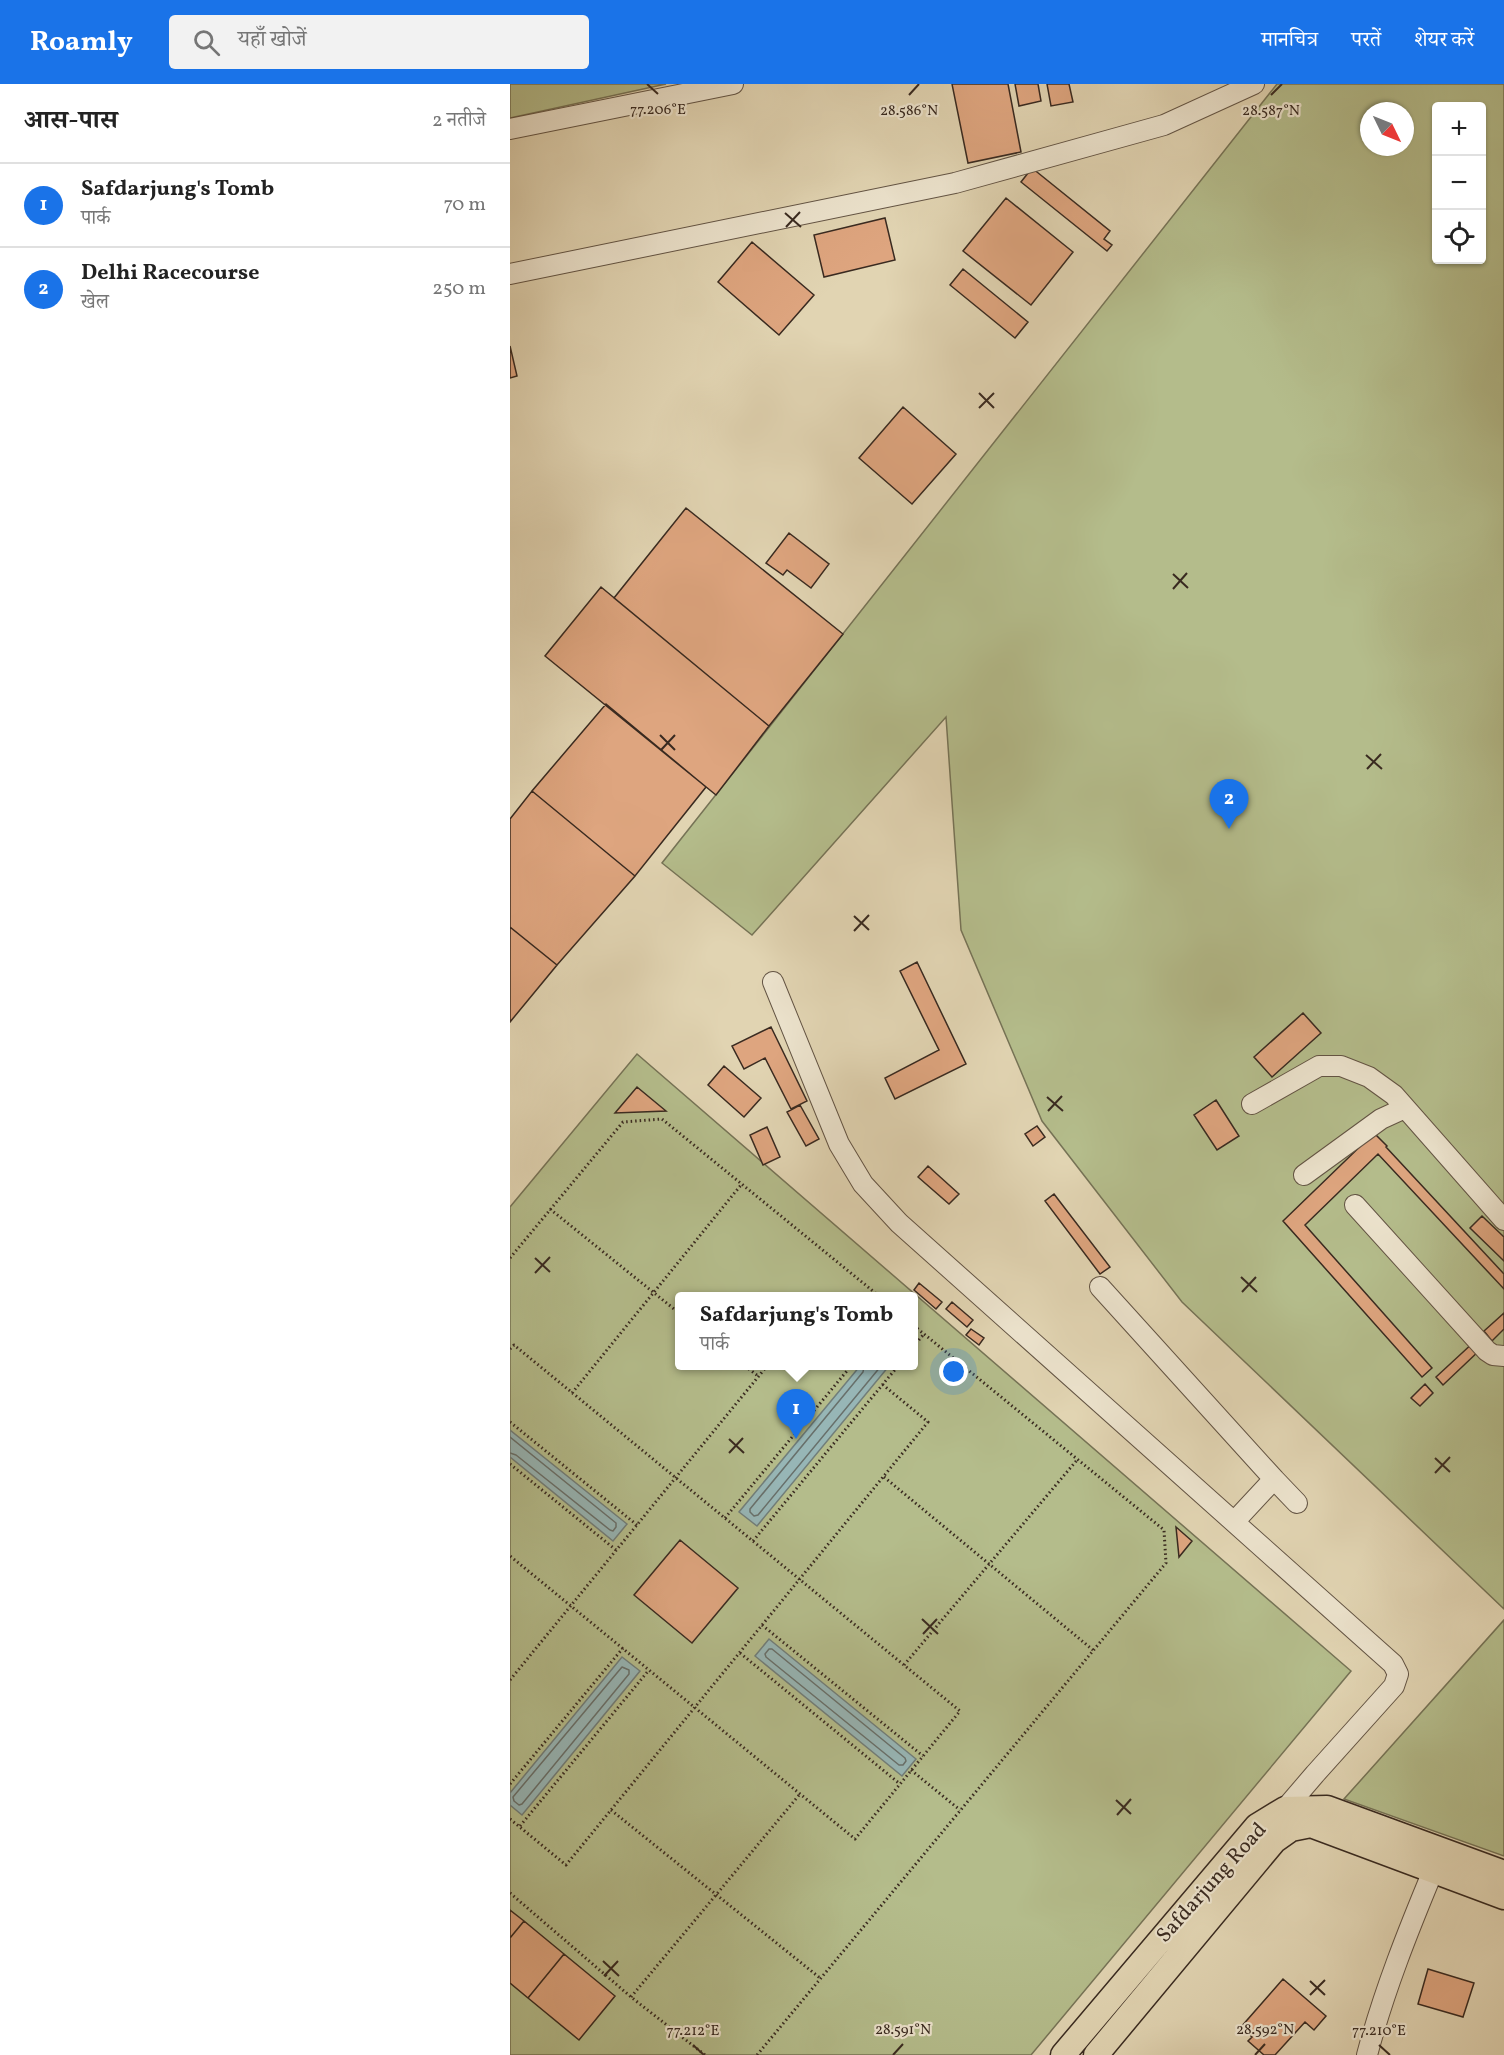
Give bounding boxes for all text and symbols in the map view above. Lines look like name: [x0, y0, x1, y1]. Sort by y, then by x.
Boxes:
search box: [169, 15, 589, 69]
text: Roamly: [30, 23, 133, 62]
text: यहाँ खोजें: [238, 25, 307, 56]
icon: search: [190, 26, 223, 59]
text: मानचित्र: [1261, 26, 1318, 55]
text: परतें: [1351, 26, 1381, 55]
text: शेयर करें: [1414, 26, 1474, 55]
text: 77.206°E: [630, 100, 686, 121]
text: 28.586°N: [880, 101, 938, 122]
text: 28.587°N: [1242, 101, 1300, 122]
north arrow: [1360, 102, 1414, 156]
map controls: [1432, 102, 1486, 264]
button: +: [1432, 102, 1486, 156]
text: आस-पास: [24, 103, 118, 139]
text: 2 नतीजे: [432, 107, 486, 135]
button: −: [1432, 156, 1486, 210]
text: Safdarjung's Tomb: [81, 174, 274, 205]
text: 1: [39, 191, 48, 219]
text: 70 m: [443, 191, 486, 219]
text: पार्क: [81, 205, 110, 233]
button: locate: [1432, 210, 1486, 264]
text: Delhi Racecourse: [81, 258, 259, 289]
text: 2: [38, 275, 49, 303]
text: 250 m: [432, 275, 486, 303]
text: खेल: [81, 289, 109, 317]
pin: 2: [1210, 780, 1248, 829]
popup: [675, 1292, 918, 1370]
text: Safdarjung's Tomb: [700, 1300, 893, 1331]
text: पार्क: [700, 1331, 729, 1359]
your location: [939, 1357, 968, 1386]
pin: 1: [776, 1390, 816, 1439]
street label: Safdarjung Road: [1150, 1816, 1274, 1950]
text: 28.591°N: [875, 2020, 931, 2041]
text: 28.592°N: [1236, 2020, 1294, 2041]
text: 77.212°E: [667, 2021, 719, 2042]
text: 77.210°E: [1352, 2021, 1406, 2042]

